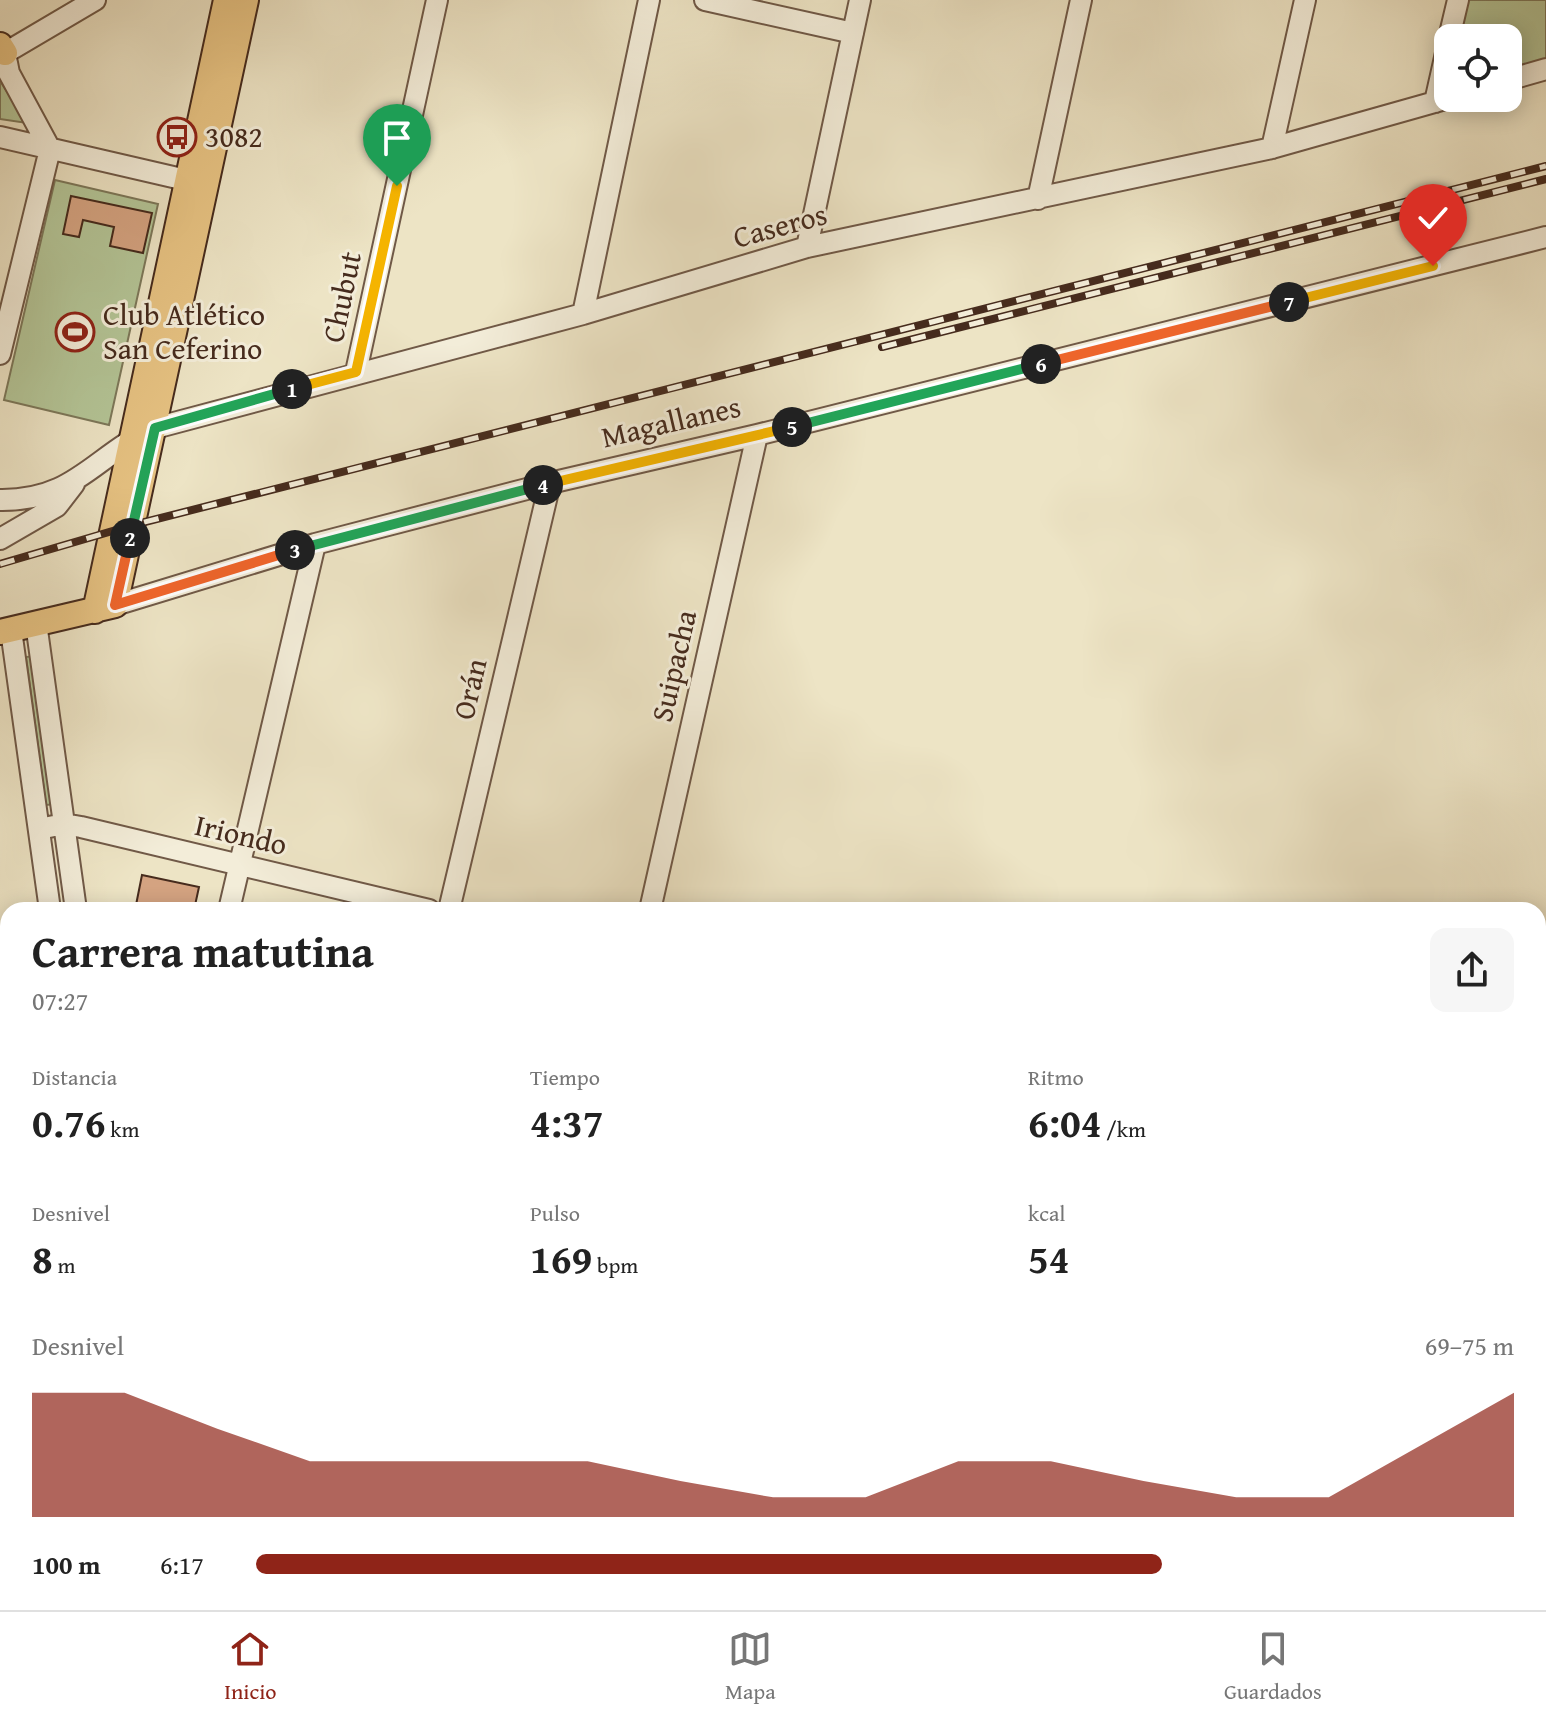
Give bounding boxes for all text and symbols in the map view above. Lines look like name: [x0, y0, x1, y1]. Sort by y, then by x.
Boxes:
map controls: [1434, 24, 1522, 112]
button: locate: [1434, 24, 1522, 112]
pin: [363, 104, 431, 186]
place label: 3082: [205, 114, 263, 158]
bus stop icon: 3082: [156, 116, 198, 158]
icon: arrive: [375, 116, 419, 160]
pin: [1399, 184, 1467, 266]
street label: Caseros: [728, 191, 832, 259]
icon: check: [1411, 196, 1455, 240]
street label: Chubut: [310, 247, 372, 346]
pin: 7: [1269, 282, 1309, 322]
text: 7: [1283, 286, 1295, 318]
place label: Club Atlético San Ceferino: [103, 292, 265, 370]
sports icon: Club Atlético San Ceferino: [54, 311, 96, 353]
pin: 6: [1021, 344, 1061, 384]
text: 6: [1035, 348, 1047, 380]
pin: 1: [272, 369, 312, 409]
text: 1: [286, 373, 298, 405]
street label: Magallanes: [597, 384, 745, 458]
pin: 5: [772, 407, 812, 447]
text: 5: [786, 411, 798, 443]
pin: 4: [523, 465, 563, 505]
text: 4: [537, 469, 549, 501]
pin: 2: [110, 518, 150, 558]
text: 2: [124, 522, 136, 554]
pin: 3: [275, 530, 315, 570]
text: 3: [289, 534, 301, 566]
street label: Suipacha: [639, 606, 707, 726]
street label: Orán: [441, 654, 497, 724]
street label: Iriondo: [191, 802, 292, 866]
text: Carrera matutina: [32, 919, 374, 983]
button: share: [1430, 928, 1514, 1012]
text: 07:27: [32, 981, 88, 1020]
text: Distancia: [32, 1061, 117, 1093]
text: Tiempo: [530, 1061, 600, 1093]
text: Ritmo: [1028, 1061, 1084, 1093]
text: 0.76: [32, 1093, 105, 1152]
text: 4:37: [530, 1093, 603, 1152]
text: 6:04: [1028, 1093, 1101, 1152]
text: km: [105, 1113, 139, 1145]
text: /km: [1101, 1113, 1146, 1145]
text: Desnivel: [32, 1197, 110, 1229]
text: Pulso: [530, 1197, 580, 1229]
text: kcal: [1028, 1197, 1066, 1229]
text: 8: [32, 1229, 53, 1288]
text: 169: [530, 1229, 592, 1288]
text: 54: [1028, 1229, 1069, 1288]
text: m: [53, 1249, 76, 1281]
text: bpm: [592, 1249, 638, 1281]
text: Desnivel: [32, 1326, 124, 1365]
text: 69–75 m: [1425, 1326, 1514, 1365]
text: 100 m: [32, 1545, 100, 1584]
text: 6:17: [160, 1545, 204, 1584]
tab: Inicio: [224, 1627, 277, 1707]
tab: Mapa: [725, 1627, 776, 1707]
tab: Guardados: [1224, 1627, 1322, 1707]

